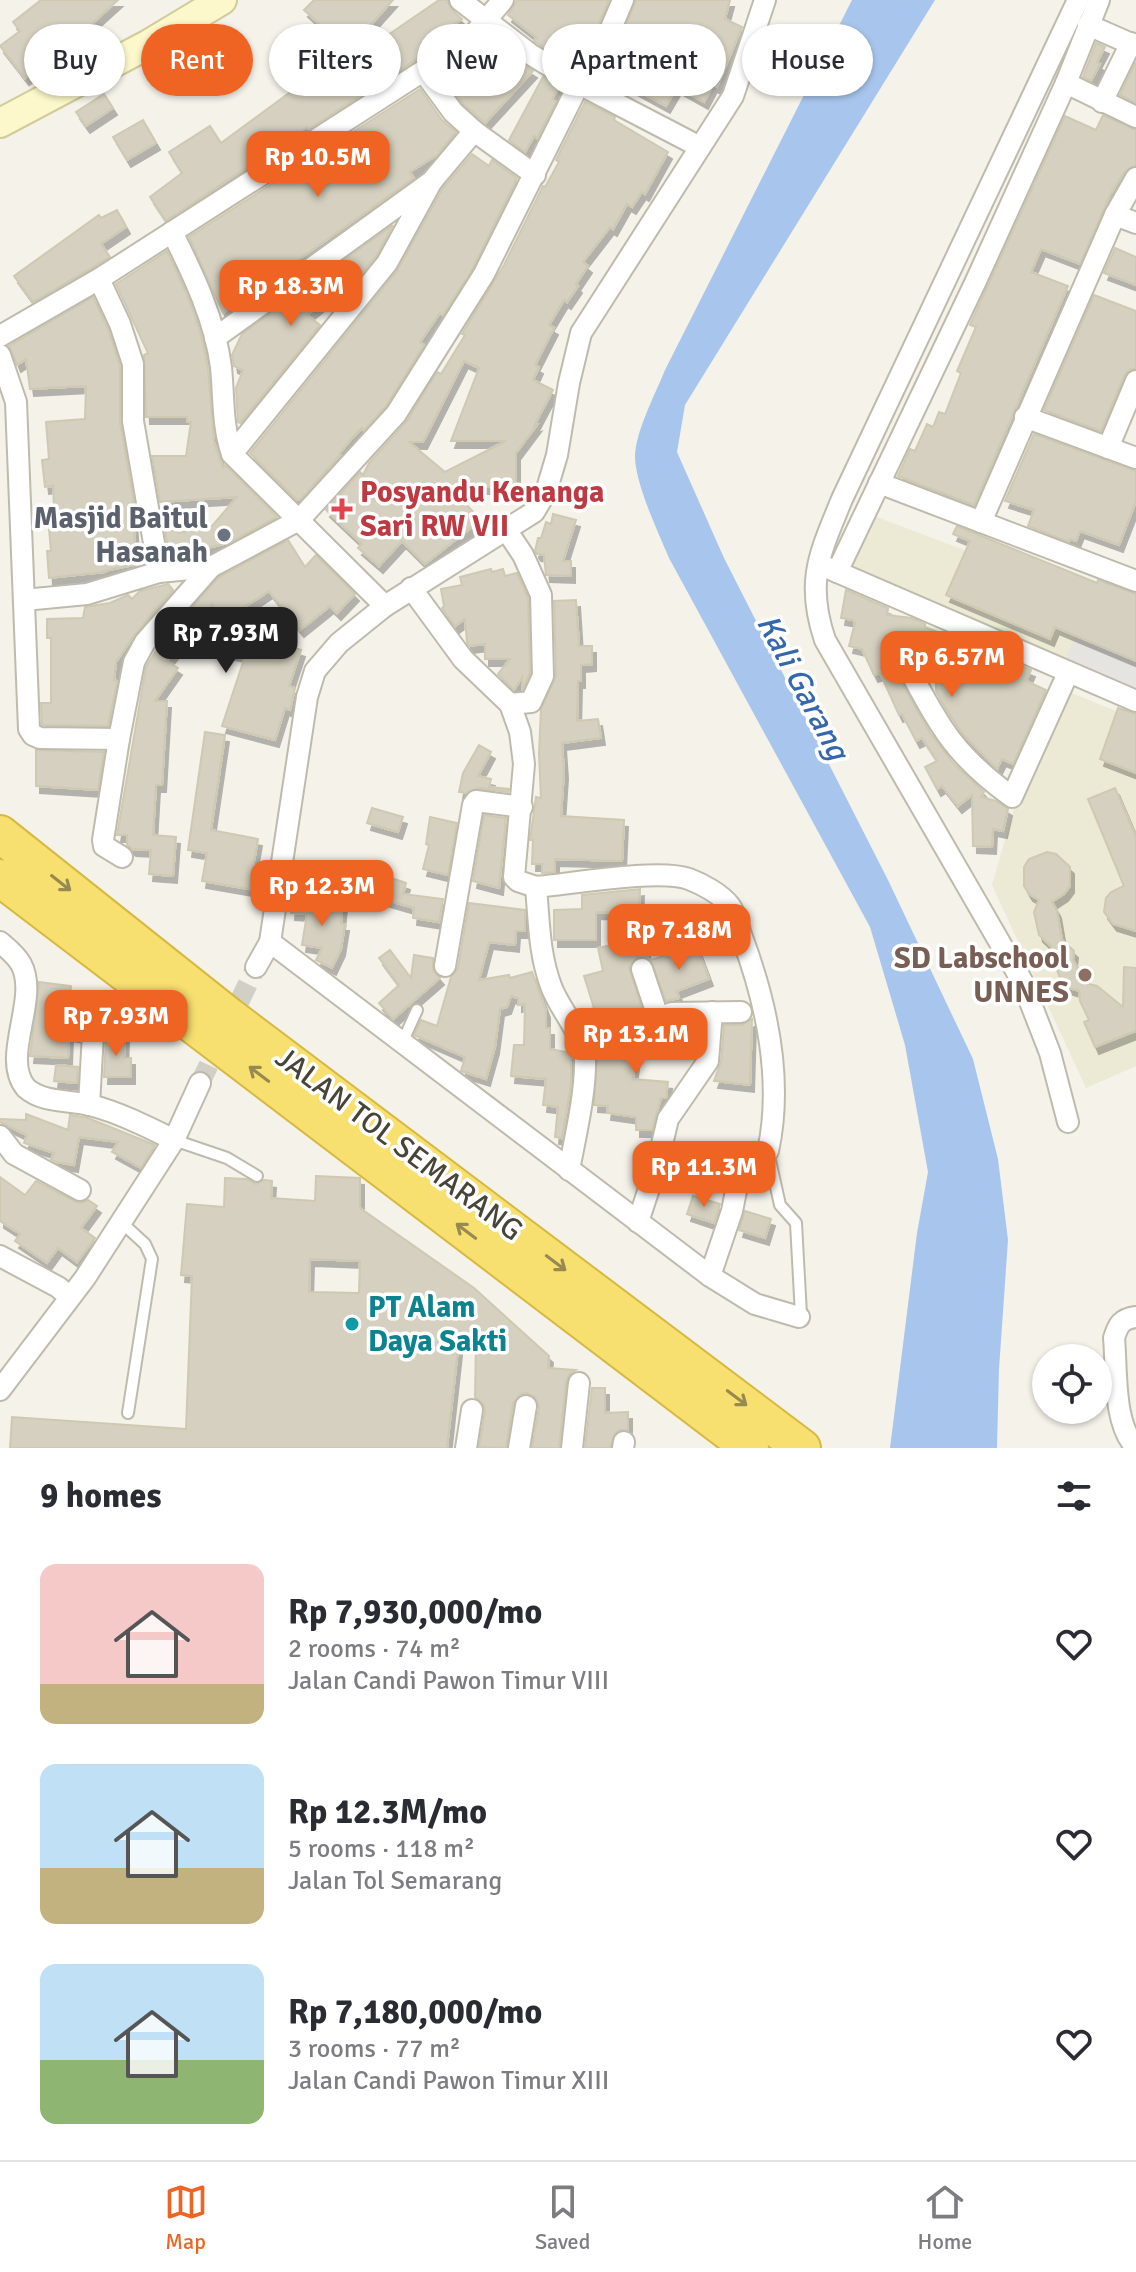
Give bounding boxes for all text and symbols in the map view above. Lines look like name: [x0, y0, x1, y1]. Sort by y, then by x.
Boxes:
chip: Buy: [24, 24, 125, 96]
chip: Rent: [141, 24, 253, 96]
chip: Filters: [269, 24, 401, 96]
chip: New: [417, 24, 526, 96]
chip: Apartment: [542, 24, 726, 96]
chip: House: [742, 24, 873, 96]
pin: Rp 10.5M: [235, 131, 401, 199]
text: Rp 10.5M: [265, 141, 371, 173]
pin: Rp 18.3M: [208, 260, 374, 328]
text: Rp 18.3M: [238, 270, 344, 302]
place label: Posyandu Kenanga Sari RW VII: [360, 474, 604, 545]
marker: Posyandu Kenanga Sari RW VII: [331, 498, 353, 520]
place label: Masjid Baitul Hasanah: [34, 500, 208, 571]
marker: Masjid Baitul Hasanah: [215, 526, 233, 544]
pin: Rp 7.93M: [143, 607, 309, 675]
water label: Kali Garang: [748, 608, 859, 768]
text: Rp 7.93M: [173, 617, 279, 649]
pin: Rp 6.57M: [869, 631, 1035, 699]
text: Rp 6.57M: [899, 641, 1005, 673]
pin: Rp 12.3M: [239, 860, 405, 928]
text: Rp 12.3M: [269, 870, 375, 902]
one-way arrow: [50, 874, 71, 892]
pin: Rp 7.18M: [596, 904, 762, 972]
text: Rp 7.18M: [626, 914, 732, 946]
place label: SD Labschool UNNES: [894, 940, 1069, 1011]
marker: SD Labschool UNNES: [1076, 966, 1094, 984]
pin: Rp 7.93M: [33, 990, 199, 1058]
text: Rp 7.93M: [63, 1000, 169, 1032]
pin: Rp 13.1M: [553, 1008, 719, 1076]
text: Rp 13.1M: [583, 1018, 689, 1050]
street label: JALAN TOL SEMARANG: [268, 1039, 530, 1249]
one-way arrow: [248, 1066, 270, 1083]
pin: Rp 11.3M: [621, 1141, 787, 1209]
text: Rp 11.3M: [651, 1151, 757, 1183]
one-way arrow: [456, 1223, 477, 1240]
one-way arrow: [545, 1254, 567, 1271]
place label: PT Alam Daya Sakti: [368, 1289, 507, 1360]
marker: PT Alam Daya Sakti: [343, 1315, 361, 1333]
map controls: [1032, 1344, 1112, 1424]
button: locate: [1032, 1344, 1112, 1424]
one-way arrow: [725, 1390, 747, 1407]
icon: filters: [1052, 1474, 1096, 1518]
text: 9 homes: [40, 1475, 161, 1517]
text: Rp 7,930,000/mo: [288, 1591, 542, 1633]
icon: home: [104, 1596, 200, 1692]
icon: heart: [1052, 1622, 1096, 1666]
text: 2 rooms · 74 m²: [288, 1633, 461, 1665]
text: Jalan Candi Pawon Timur VIII: [288, 1665, 609, 1697]
text: Rp 12.3M/mo: [288, 1791, 487, 1833]
icon: home: [104, 1796, 200, 1892]
icon: heart: [1052, 1822, 1096, 1866]
text: 5 rooms · 118 m²: [288, 1833, 475, 1865]
text: Jalan Tol Semarang: [288, 1865, 502, 1897]
text: Rp 7,180,000/mo: [288, 1991, 542, 2033]
icon: home: [104, 1996, 200, 2092]
icon: heart: [1052, 2022, 1096, 2066]
text: 3 rooms · 77 m²: [288, 2033, 461, 2065]
text: Jalan Candi Pawon Timur XIII: [288, 2065, 609, 2097]
tab: Map: [164, 2180, 208, 2255]
tab: Saved: [535, 2180, 590, 2255]
tab: Home: [918, 2180, 972, 2255]

